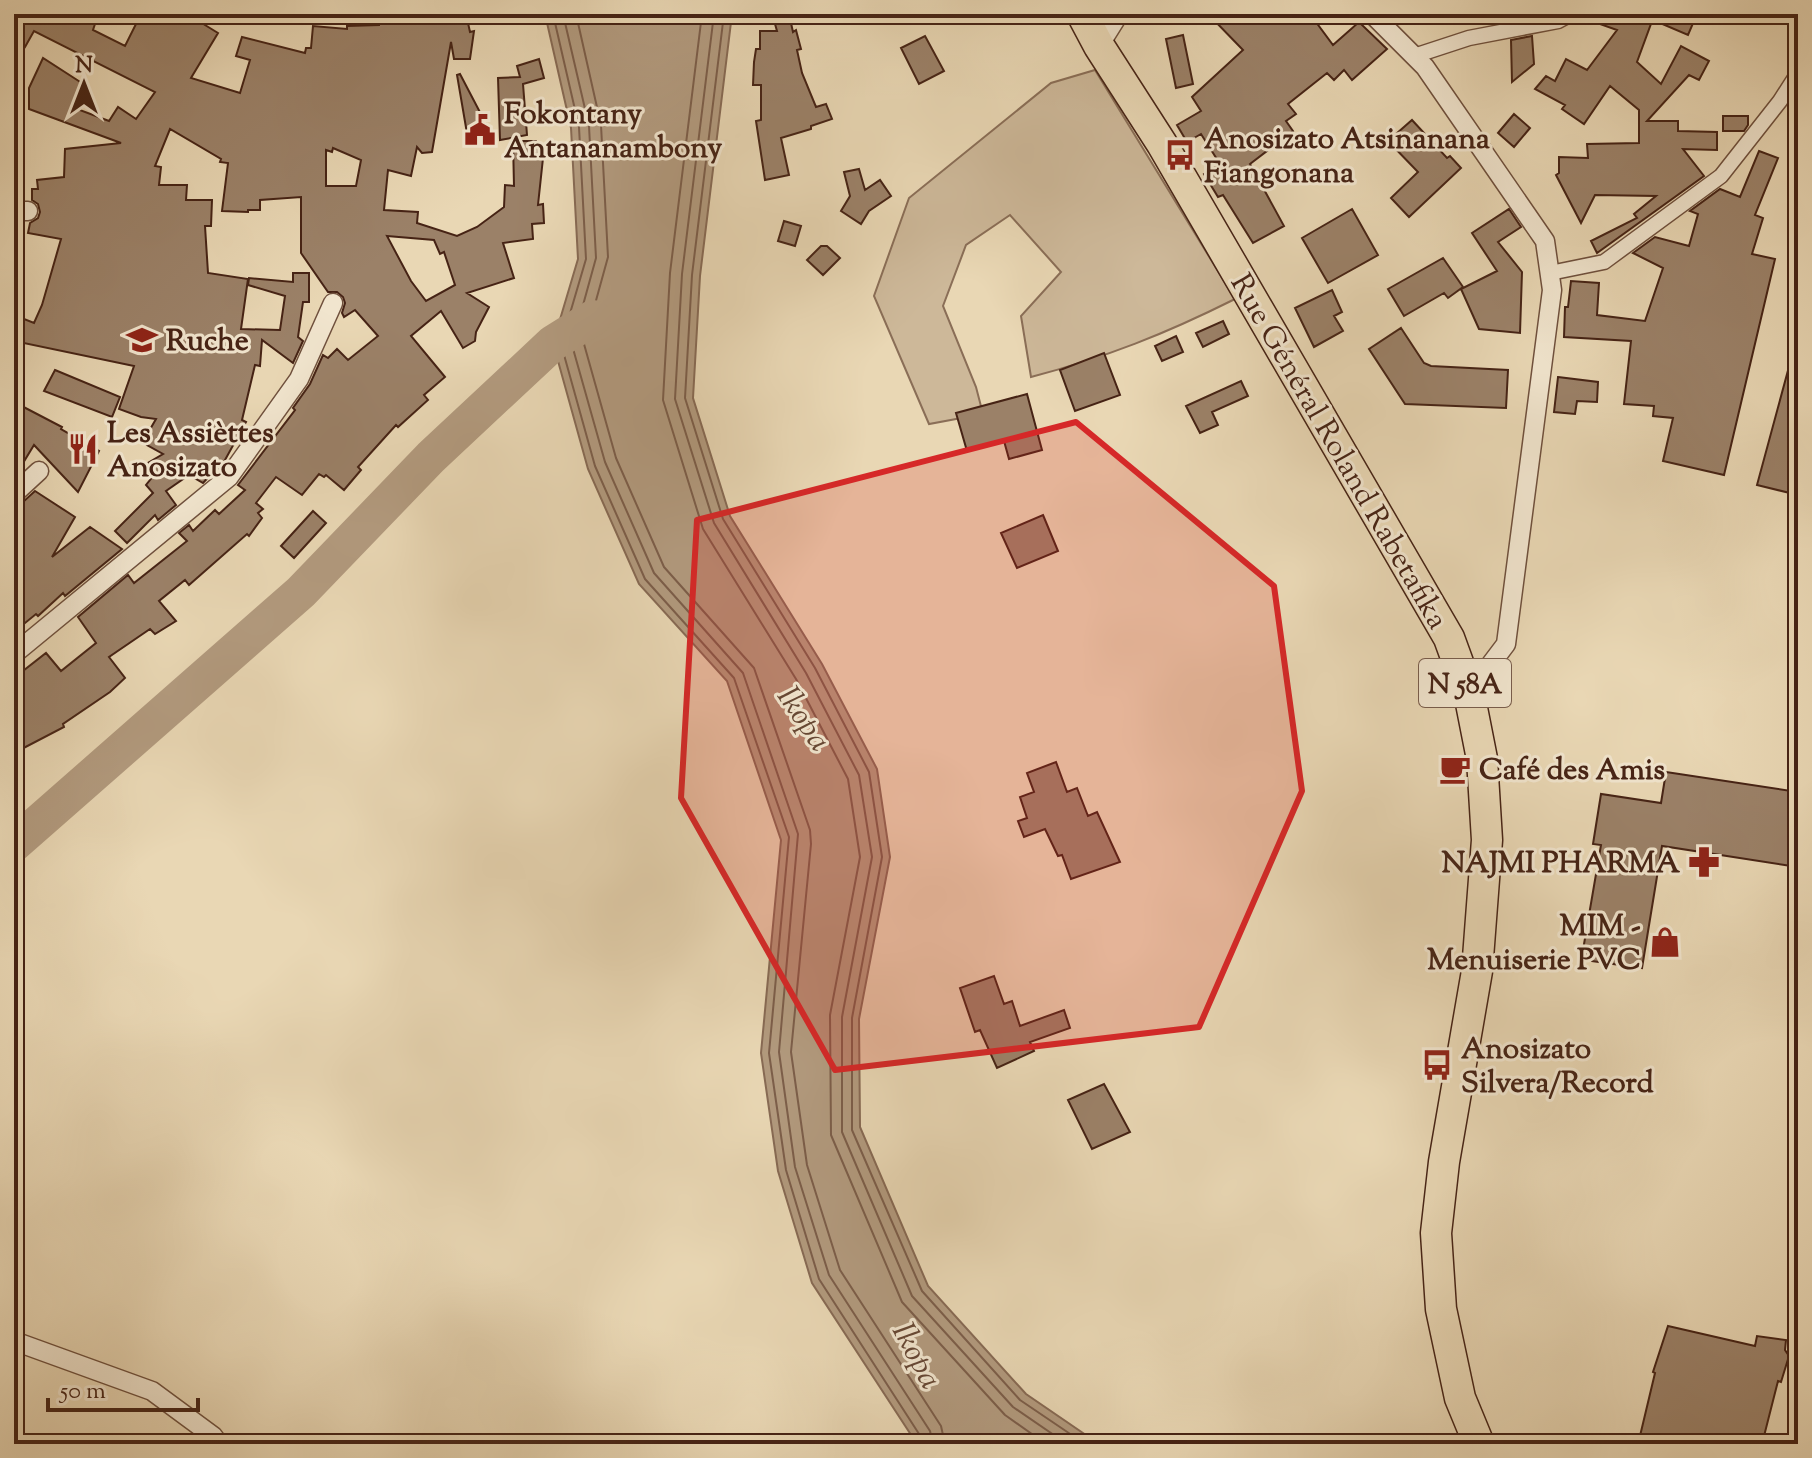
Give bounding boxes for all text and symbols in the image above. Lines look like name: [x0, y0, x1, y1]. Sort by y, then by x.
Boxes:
north arrow: [44, 44, 124, 124]
text: N: [75, 51, 93, 83]
place label: Fokontany Antananambony: [504, 94, 722, 171]
public building icon: Fokontany Antananambony: [463, 113, 497, 147]
place label: Anosizato Atsinanana Fiangonana: [1204, 119, 1490, 196]
bus stop icon: Anosizato Atsinanana Fiangonana: [1163, 138, 1197, 172]
street label: Rue Général Roland Rabetafika: [1218, 267, 1458, 638]
place label: Ruche: [166, 321, 249, 364]
school or university icon: Ruche: [125, 323, 159, 357]
place label: Les Assièttes Anosizato: [107, 413, 274, 490]
restaurant icon: Les Assièttes Anosizato: [66, 432, 100, 466]
road number: N 58A: [1419, 659, 1511, 707]
water label: Ikopa: [764, 678, 841, 761]
place label: Café des Amis: [1479, 750, 1665, 793]
cafe icon: Café des Amis: [1438, 752, 1472, 786]
place label: NAJMI PHARMA: [1442, 843, 1681, 886]
pharmacy icon: NAJMI PHARMA: [1687, 845, 1721, 879]
place label: MIM - Menuiserie PVC: [1427, 906, 1641, 983]
shop icon: MIM - Menuiserie PVC: [1648, 925, 1682, 959]
place label: Anosizato Silvera/Record: [1461, 1029, 1654, 1106]
bus stop icon: Anosizato Silvera/Record: [1420, 1048, 1454, 1082]
water label: Ikopa: [879, 1315, 952, 1398]
scale bar: [48, 1362, 198, 1412]
text: 50 m: [58, 1375, 106, 1409]

